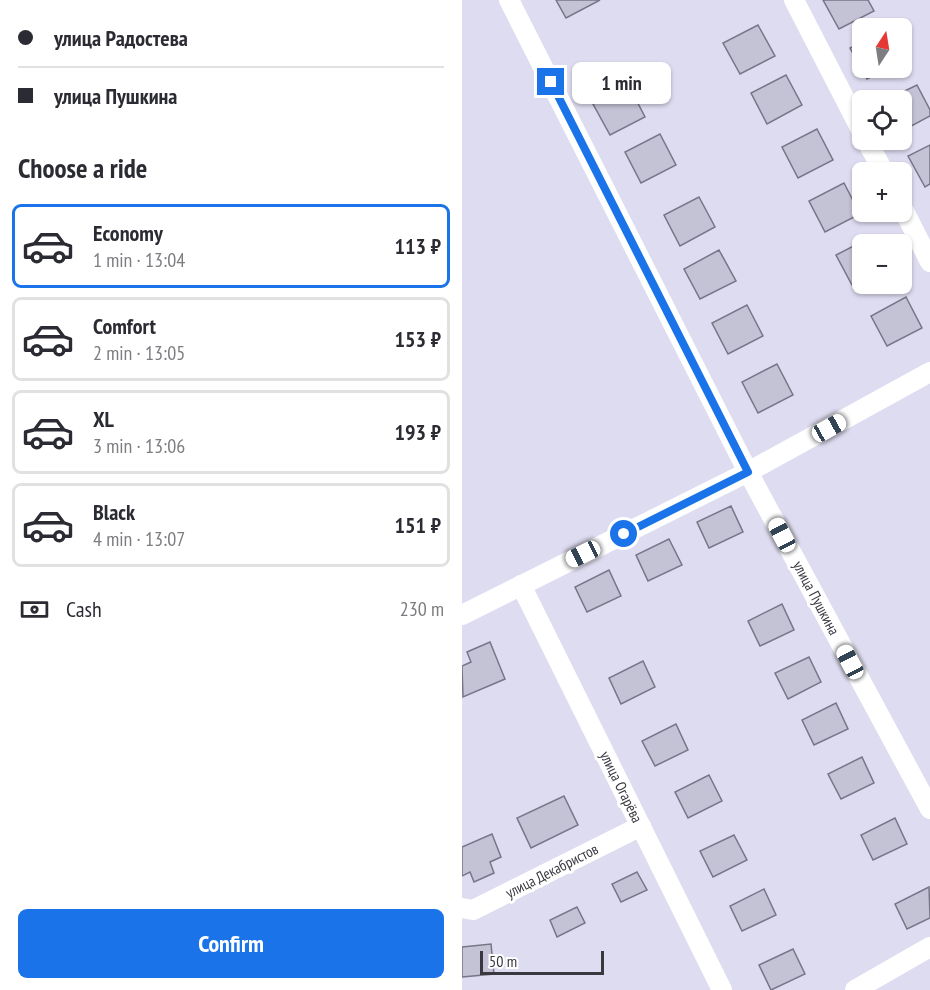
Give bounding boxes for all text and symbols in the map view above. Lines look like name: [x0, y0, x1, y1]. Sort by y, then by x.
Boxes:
north arrow: [852, 18, 912, 78]
map controls: [852, 18, 912, 294]
text: улица Радостева: [54, 24, 188, 52]
callout: 1 min: [572, 61, 671, 103]
route end: [537, 68, 564, 95]
text: 1 min: [601, 70, 642, 96]
text: улица Пушкина: [54, 82, 177, 110]
button: locate: [852, 90, 912, 150]
text: Choose a ride: [18, 151, 147, 185]
button: +: [852, 162, 912, 222]
icon: car: [21, 219, 75, 273]
text: Economy: [93, 219, 163, 247]
text: 113 ₽: [394, 232, 441, 260]
button: −: [852, 234, 912, 294]
text: 1 min · 13:04: [93, 247, 185, 273]
icon: car: [21, 312, 75, 366]
text: Comfort: [93, 312, 156, 340]
text: 153 ₽: [394, 325, 441, 353]
text: 2 min · 13:05: [93, 340, 185, 366]
icon: car: [21, 405, 75, 459]
text: XL: [93, 405, 114, 433]
car: [809, 411, 849, 445]
text: 193 ₽: [394, 418, 441, 446]
text: 3 min · 13:06: [93, 433, 185, 459]
icon: car: [21, 498, 75, 552]
text: Black: [93, 498, 135, 526]
text: 151 ₽: [394, 511, 441, 539]
car: [766, 515, 798, 555]
route start: [610, 520, 637, 547]
text: 4 min · 13:07: [93, 526, 185, 552]
car: [563, 538, 603, 570]
street label: улица Пушкина: [789, 557, 844, 638]
icon: cash: [18, 593, 51, 626]
text: Cash: [66, 595, 102, 623]
text: 230 m: [400, 596, 444, 622]
car: [834, 642, 866, 682]
street label: улица Огарёва: [596, 748, 647, 826]
street label: улица Декабристов: [502, 839, 601, 902]
button: Confirm: [18, 909, 444, 978]
scale bar: [480, 948, 604, 976]
text: 50 m: [489, 951, 517, 971]

